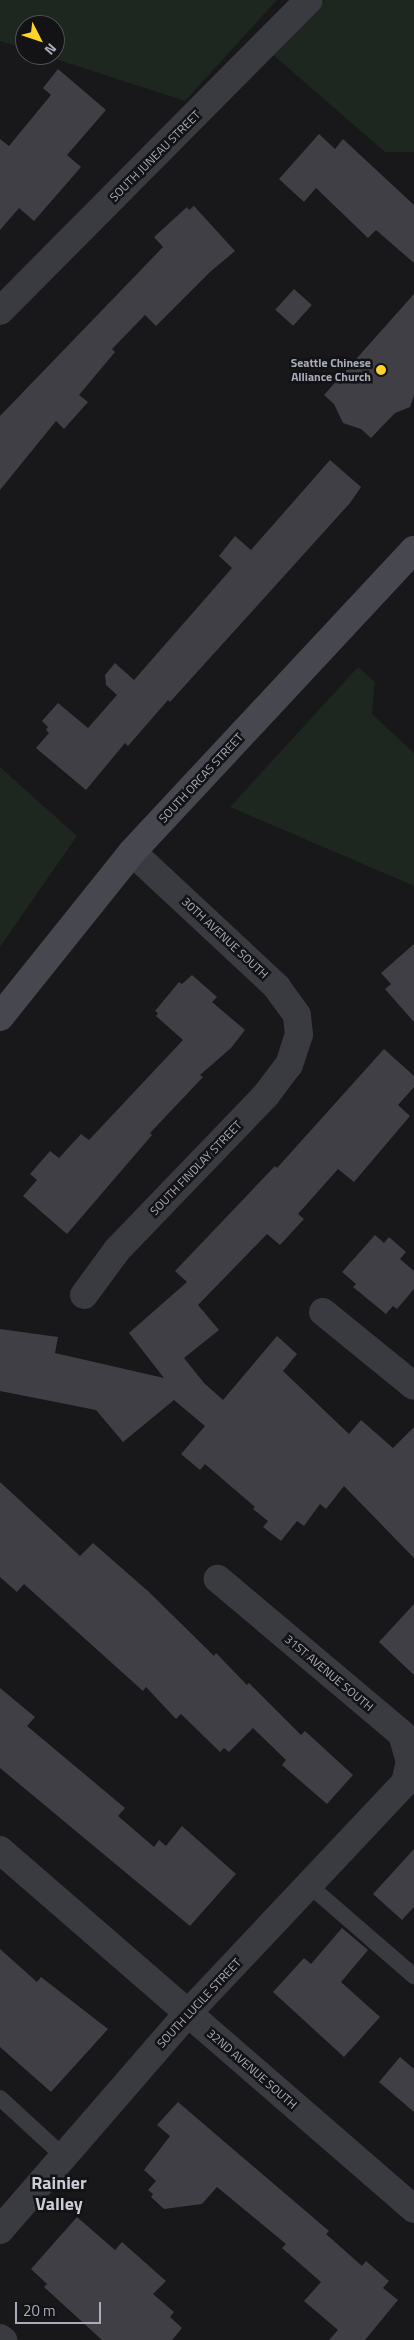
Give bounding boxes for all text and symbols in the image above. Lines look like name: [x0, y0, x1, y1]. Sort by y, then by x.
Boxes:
north arrow: [15, 15, 65, 65]
text: N: [40, 39, 62, 60]
street label: SOUTH JUNEAU STREET: [107, 108, 203, 204]
place label: Seattle Chinese Alliance Church: [291, 356, 371, 384]
marker: Seattle Chinese Alliance Church: [375, 364, 387, 376]
street label: SOUTH ORCAS STREET: [156, 730, 246, 826]
street label: 30TH AVENUE SOUTH: [179, 894, 271, 982]
street label: SOUTH FINDLAY STREET: [147, 1118, 245, 1218]
street label: 31ST AVENUE SOUTH: [282, 1632, 376, 1714]
street label: SOUTH LUCILE STREET: [154, 1955, 244, 2051]
street label: 32ND AVENUE SOUTH: [204, 2026, 300, 2112]
district label: Rainier Valley: [31, 2173, 87, 2216]
scale bar: [18, 2292, 104, 2324]
text: 20 m: [23, 2299, 56, 2322]

